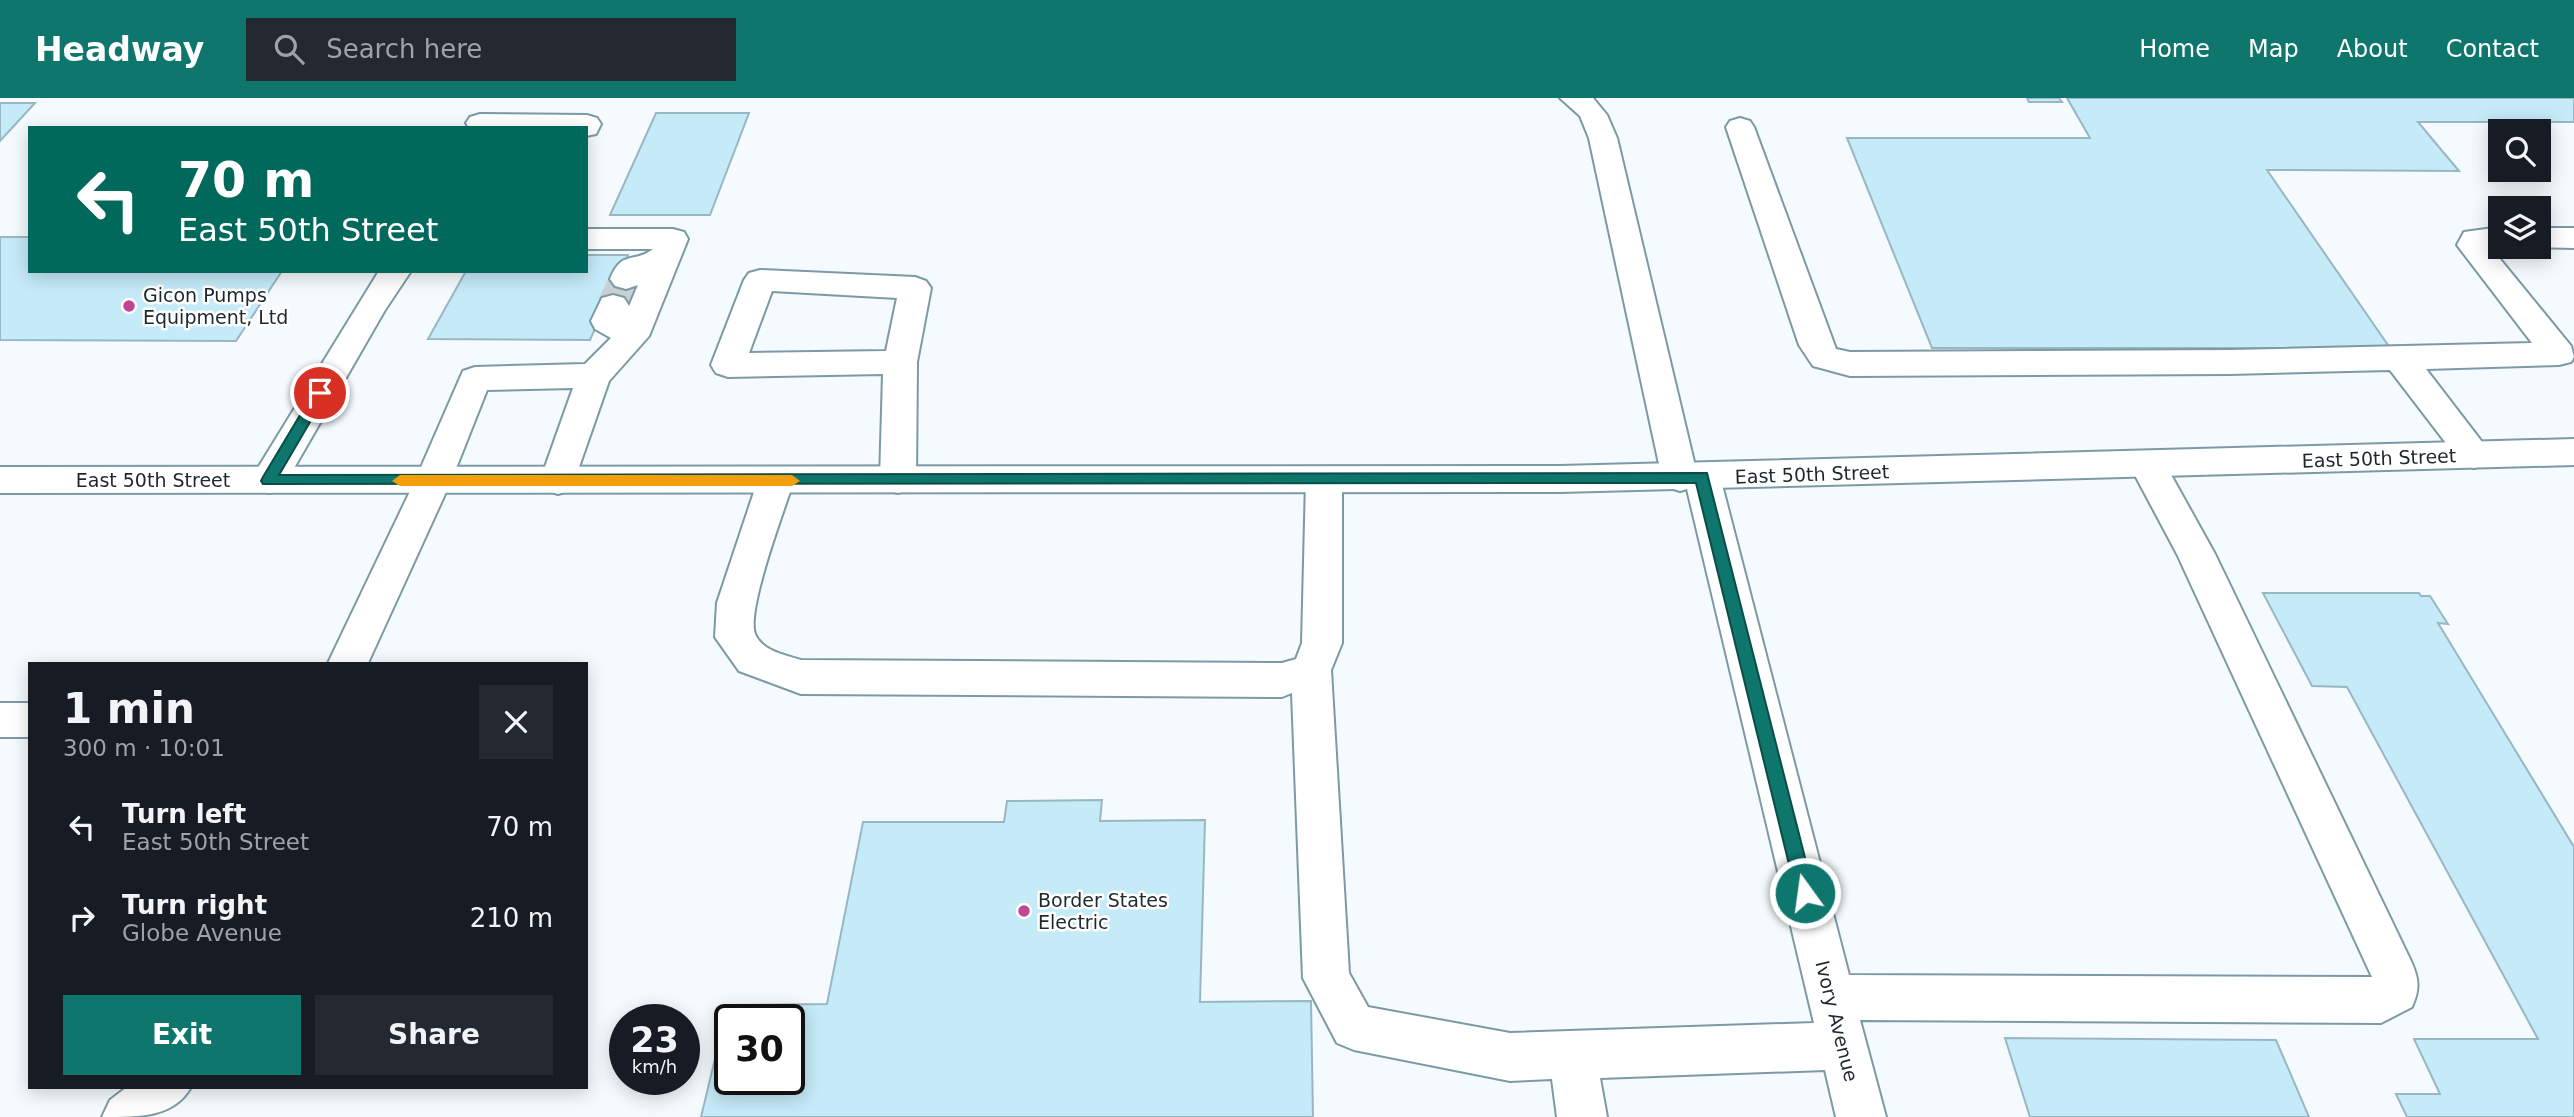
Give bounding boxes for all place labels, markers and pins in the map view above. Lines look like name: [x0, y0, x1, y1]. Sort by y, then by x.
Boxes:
place label: Gicon Pumps Equipment, Ltd: [143, 284, 288, 328]
marker: Gicon Pumps Equipment, Ltd: [121, 298, 137, 314]
pin: [290, 363, 350, 423]
place label: Border States Electric: [1038, 889, 1168, 933]
marker: Border States Electric: [1016, 903, 1032, 919]

